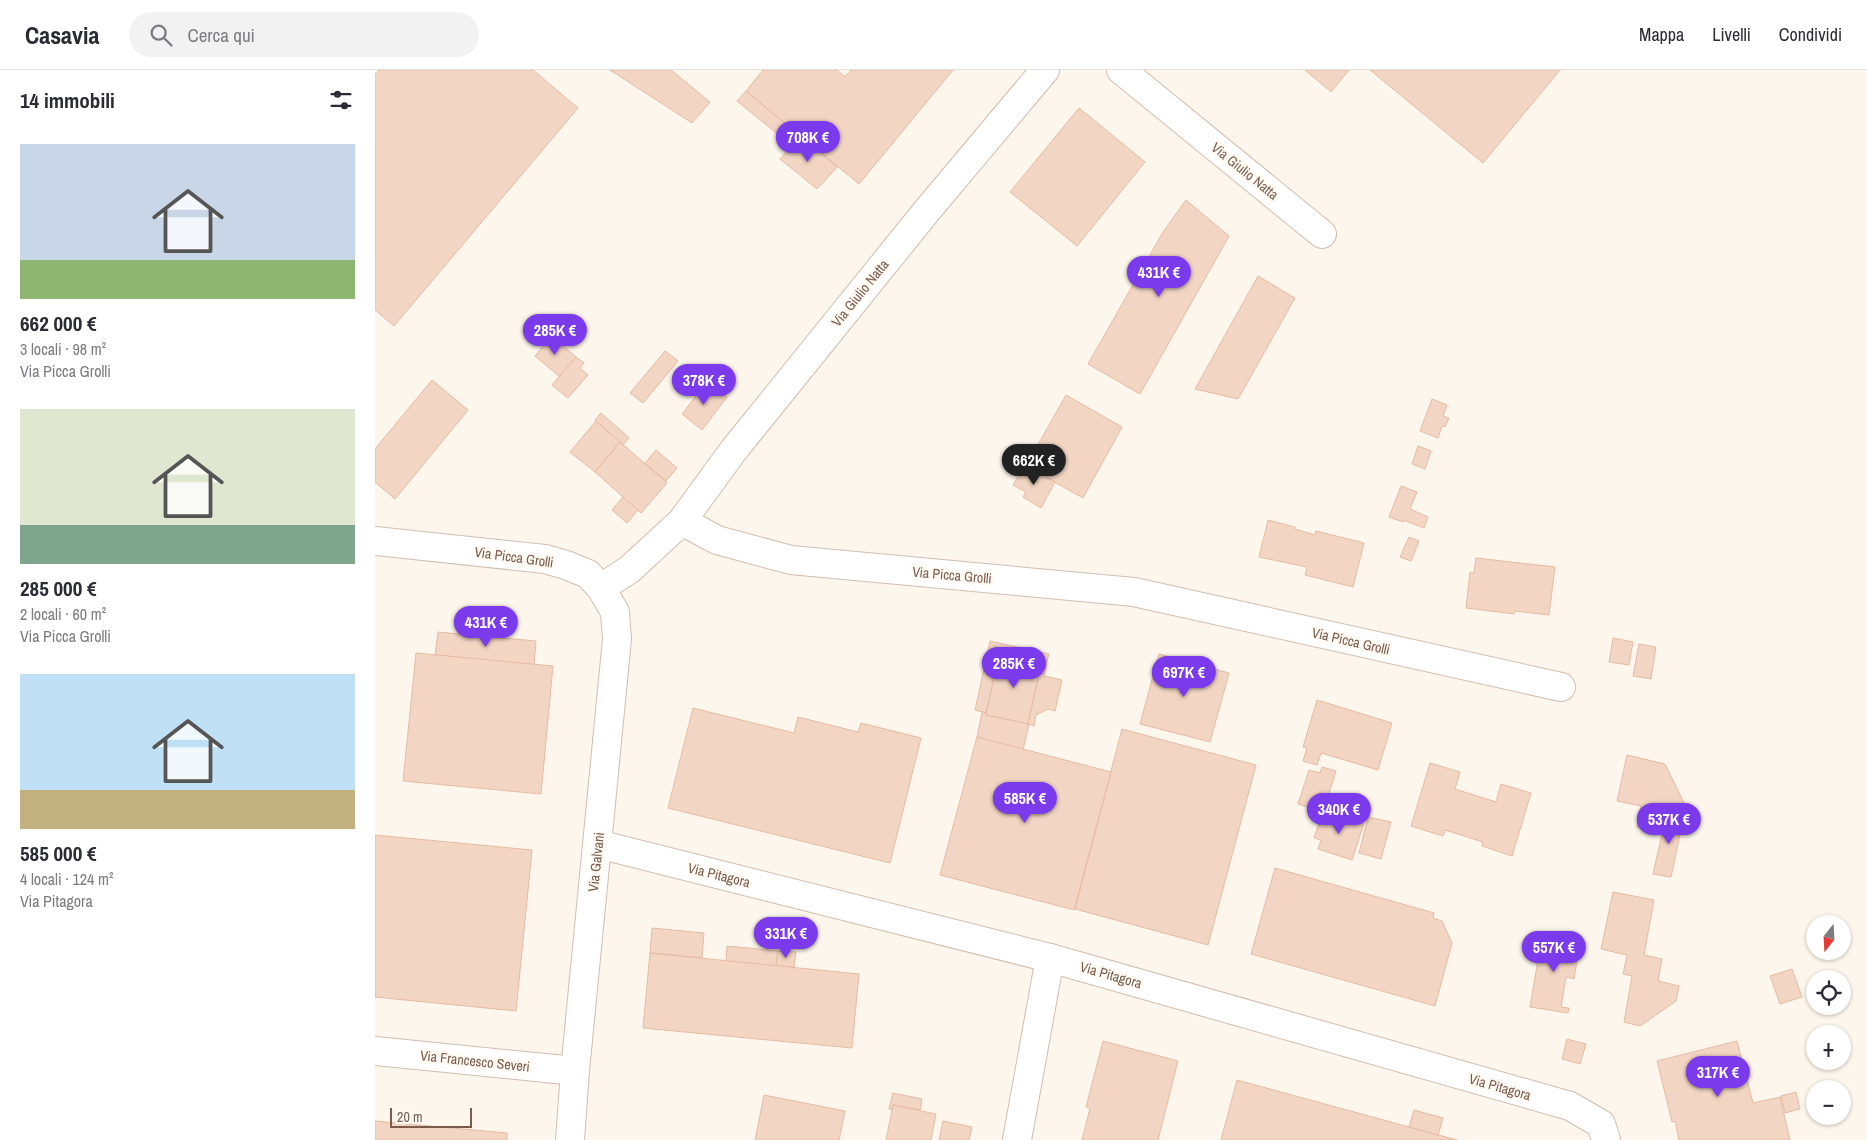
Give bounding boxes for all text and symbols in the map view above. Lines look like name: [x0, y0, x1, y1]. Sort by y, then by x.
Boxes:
search box: [129, 12, 479, 57]
text: Casavia: [25, 19, 99, 51]
icon: search: [147, 21, 175, 49]
text: Cerca qui: [187, 22, 255, 48]
text: Mappa: [1639, 22, 1684, 47]
text: Livelli: [1712, 22, 1751, 47]
text: Condividi: [1779, 22, 1842, 47]
text: 14 immobili: [20, 86, 115, 115]
icon: filters: [327, 86, 355, 114]
pin: 708K €: [767, 121, 849, 163]
text: 708K €: [787, 126, 829, 148]
street label: Via Giulio Natta: [1208, 138, 1283, 204]
icon: home: [143, 176, 233, 266]
street label: Via Giulio Natta: [827, 255, 893, 330]
pin: 431K €: [1118, 256, 1200, 298]
text: 431K €: [1138, 261, 1180, 283]
text: 662 000 €: [20, 309, 97, 338]
pin: 285K €: [514, 314, 596, 356]
text: 285K €: [534, 319, 576, 341]
text: 3 locali · 98 m²: [20, 338, 106, 360]
text: Via Picca Grolli: [20, 360, 111, 382]
pin: 378K €: [663, 364, 745, 406]
text: 378K €: [683, 369, 725, 391]
icon: home: [143, 441, 233, 531]
pin: 662K €: [993, 444, 1075, 486]
text: 662K €: [1013, 449, 1055, 471]
street label: Via Picca Grolli: [473, 543, 555, 571]
street label: Via Picca Grolli: [912, 563, 992, 587]
text: 285 000 €: [20, 574, 97, 603]
text: 2 locali · 60 m²: [20, 603, 106, 625]
pin: 431K €: [445, 606, 527, 648]
text: 431K €: [465, 611, 507, 633]
street label: Via Picca Grolli: [1310, 623, 1392, 659]
text: Via Picca Grolli: [20, 625, 111, 647]
pin: 285K €: [973, 646, 1055, 689]
text: 285K €: [993, 652, 1035, 674]
pin: 697K €: [1143, 656, 1225, 698]
text: 697K €: [1163, 661, 1205, 683]
icon: home: [143, 706, 233, 796]
pin: 585K €: [984, 782, 1066, 824]
text: 585K €: [1004, 787, 1046, 809]
pin: 340K €: [1298, 792, 1380, 835]
text: 340K €: [1318, 798, 1360, 820]
pin: 537K €: [1628, 802, 1710, 845]
text: 537K €: [1648, 808, 1690, 830]
street label: Via Galvani: [584, 831, 608, 893]
text: 585 000 €: [20, 839, 97, 868]
street label: Via Pitagora: [686, 859, 753, 892]
text: 4 locali · 124 m²: [20, 868, 113, 890]
text: Via Pitagora: [20, 890, 93, 912]
north arrow: [1806, 915, 1851, 960]
map controls: [1806, 915, 1851, 1125]
pin: 331K €: [745, 916, 827, 959]
text: 331K €: [765, 922, 807, 944]
pin: 557K €: [1513, 930, 1595, 973]
text: 557K €: [1533, 936, 1575, 958]
street label: Via Pitagora: [1078, 958, 1145, 993]
button: locate: [1806, 970, 1851, 1015]
button: +: [1806, 1025, 1851, 1070]
street label: Via Francesco Severi: [419, 1046, 531, 1076]
pin: 317K €: [1677, 1056, 1759, 1098]
text: 317K €: [1697, 1061, 1739, 1083]
street label: Via Pitagora: [1467, 1070, 1534, 1105]
button: −: [1806, 1080, 1851, 1125]
scale bar: [390, 1105, 473, 1128]
text: 20 m: [397, 1108, 423, 1126]

